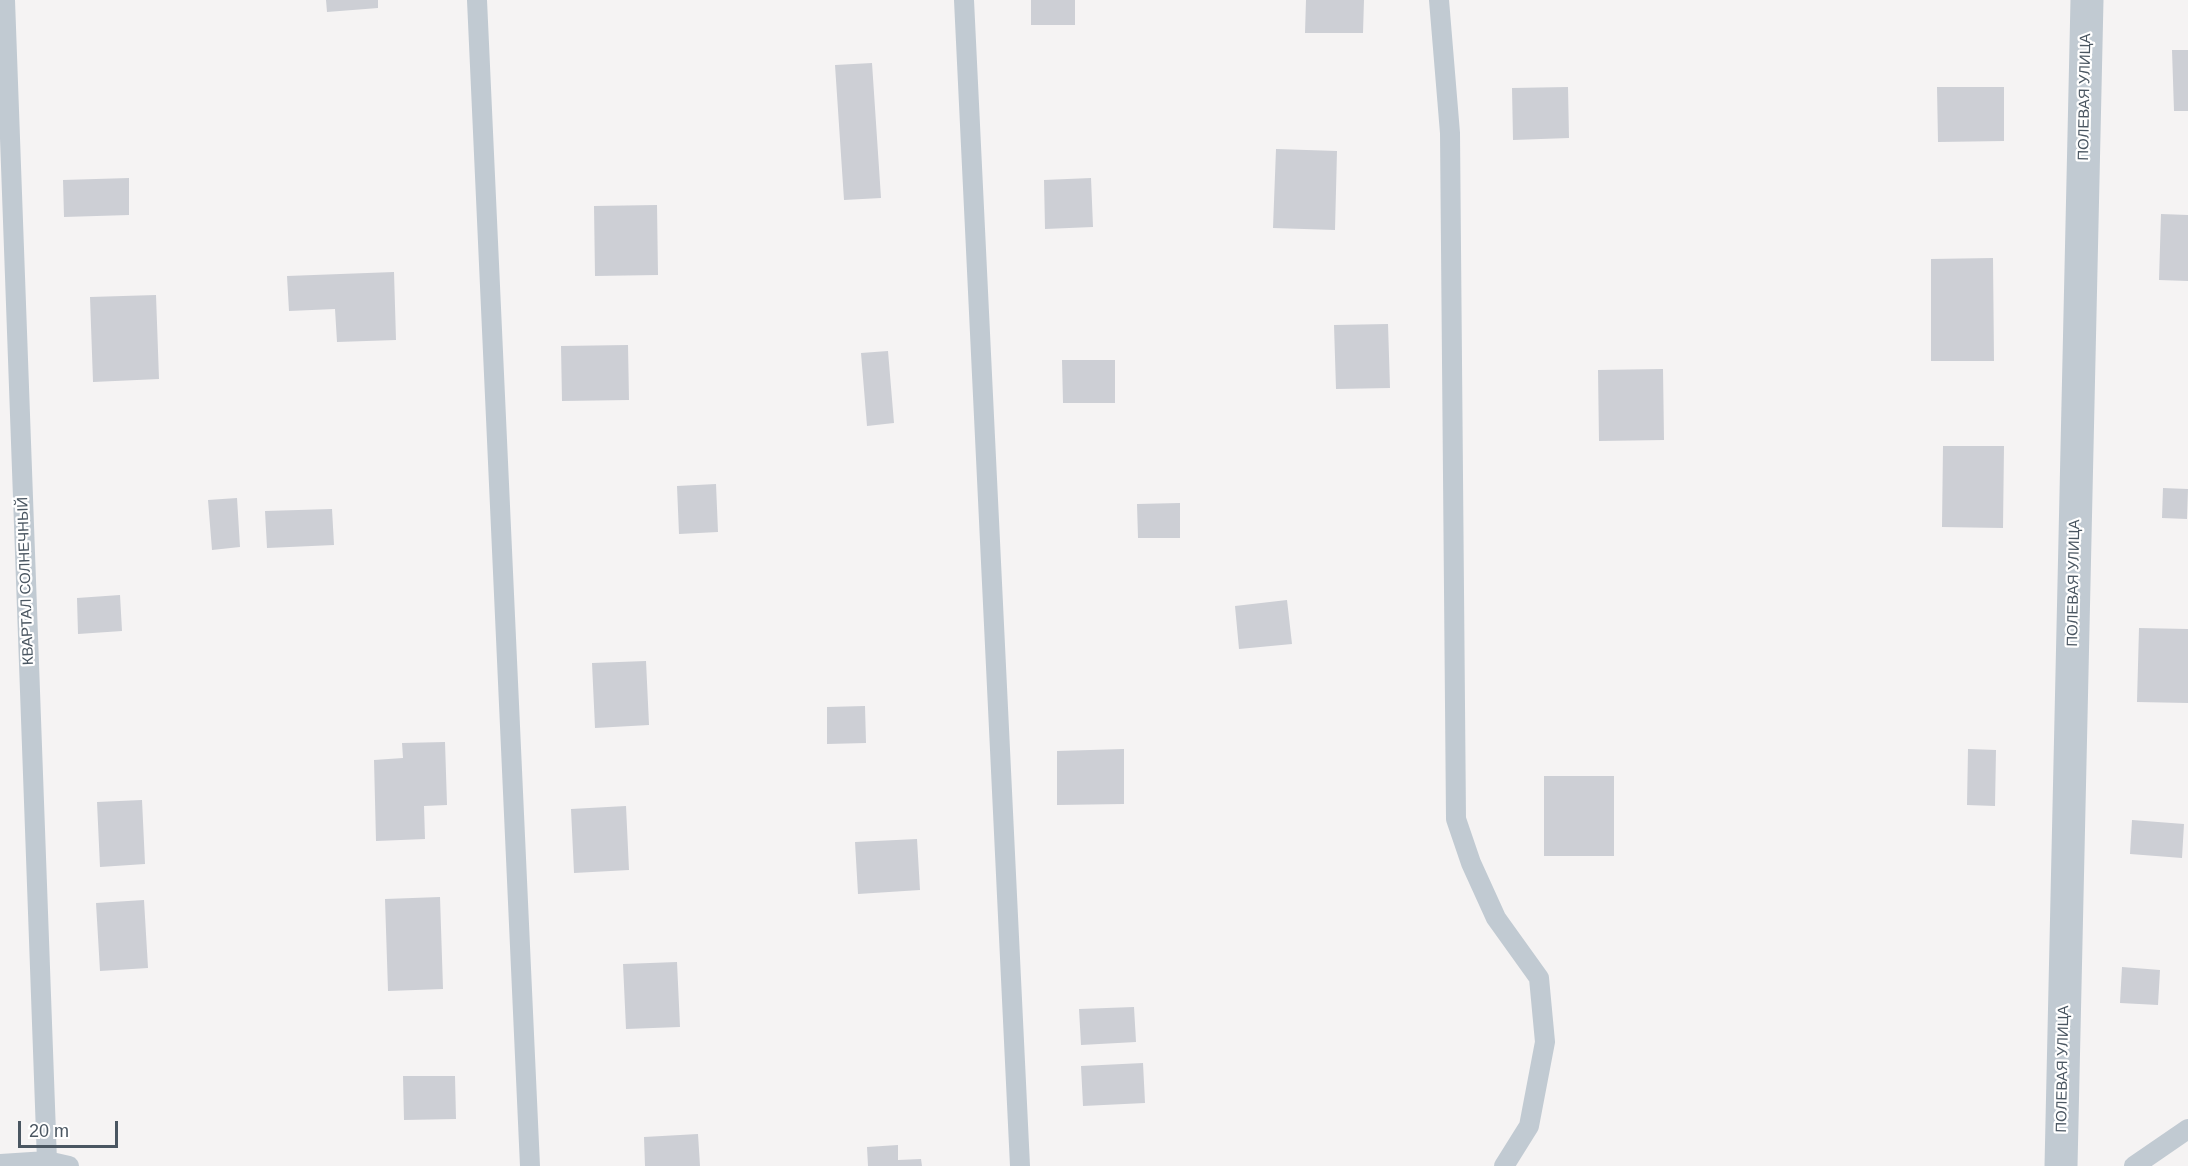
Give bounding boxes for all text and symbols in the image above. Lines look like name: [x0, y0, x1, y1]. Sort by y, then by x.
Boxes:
street label: ПОЛЕВАЯ УЛИЦА: [2075, 33, 2095, 161]
street label: КВАРТАЛ СОЛНЕЧНЫЙ: [14, 497, 38, 665]
street label: ПОЛЕВАЯ УЛИЦА: [2064, 519, 2084, 647]
street label: ПОЛЕВАЯ УЛИЦА: [2053, 1005, 2073, 1133]
scale bar: [21, 1109, 122, 1147]
text: 20 m: [29, 1121, 69, 1141]

